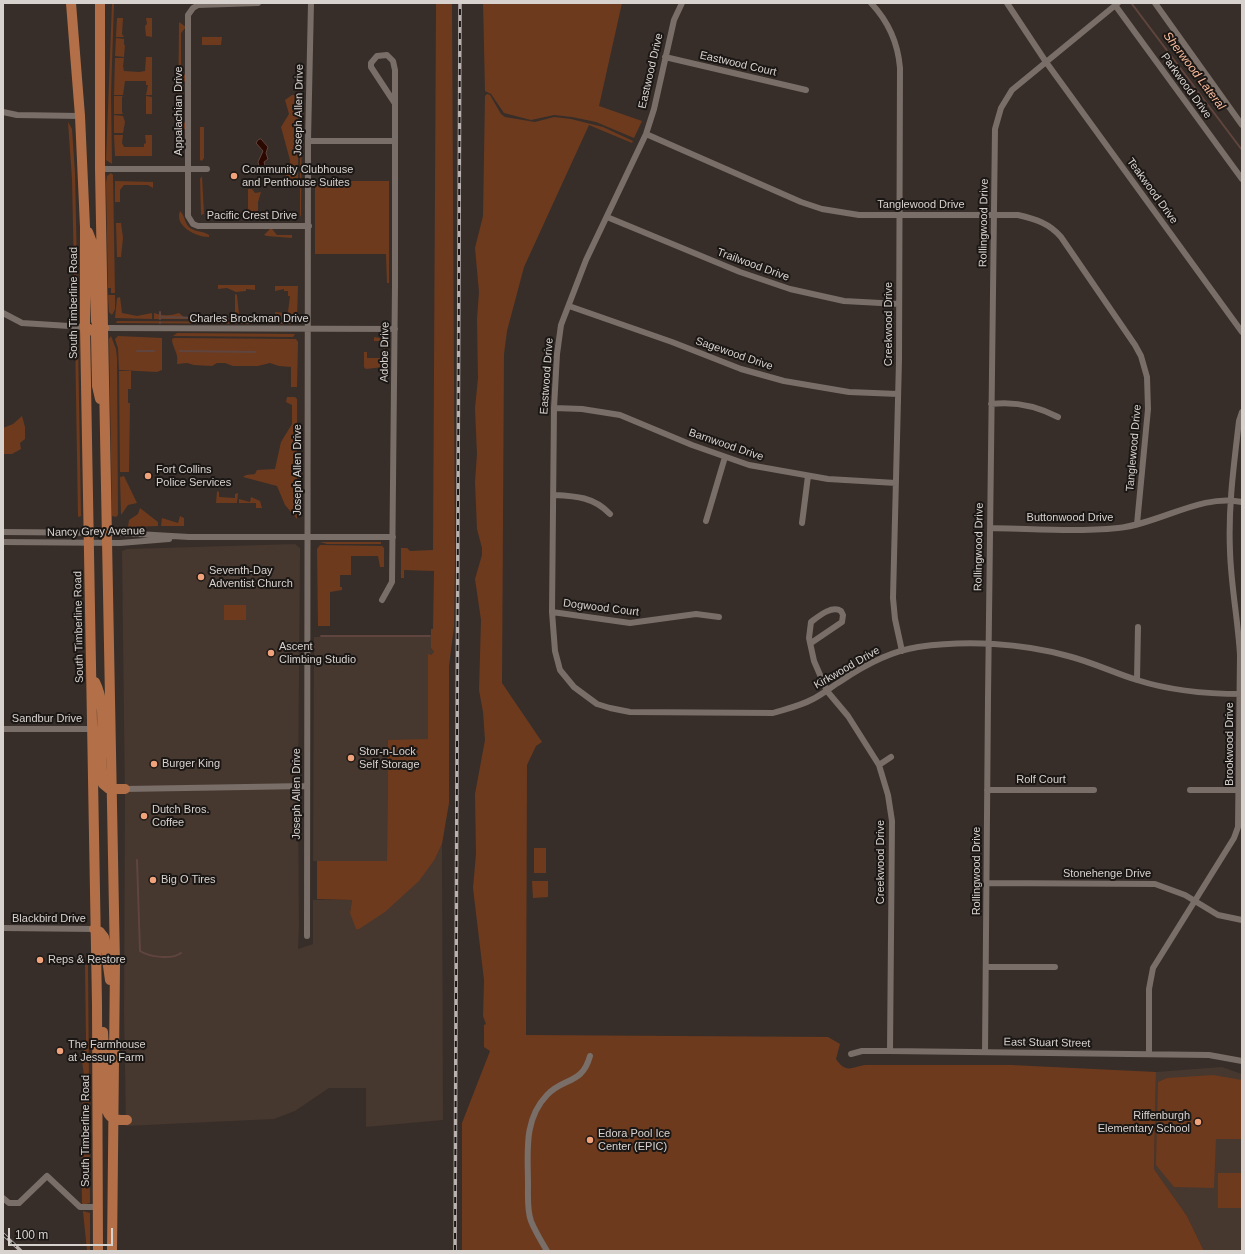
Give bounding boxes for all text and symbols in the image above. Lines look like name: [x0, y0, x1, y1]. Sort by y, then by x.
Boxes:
water label: Sherwood Lateral: [1160, 29, 1228, 113]
street label: Eastwood Drive: [636, 32, 666, 110]
street label: Eastwood Court: [698, 49, 778, 79]
street label: Parkwood Drive: [1158, 51, 1214, 121]
street label: Joseph Allen Drive: [292, 64, 306, 156]
street label: Appalachian Drive: [172, 66, 186, 156]
street label: Teakwood Drive: [1124, 155, 1180, 227]
place label: Community Clubhouse and Penthouse Suites: [242, 163, 353, 189]
marker: Community Clubhouse and Penthouse Suites: [229, 171, 239, 181]
street label: Rollingwood Drive: [977, 179, 991, 267]
street label: Tanglewood Drive: [877, 198, 965, 212]
street label: Pacific Crest Drive: [207, 209, 297, 223]
street label: Trailwood Drive: [715, 246, 791, 284]
street label: South Timberline Road: [67, 247, 81, 359]
street label: Creekwood Drive: [882, 282, 896, 366]
street label: Charles Brockman Drive: [189, 312, 309, 326]
street label: Adobe Drive: [378, 322, 392, 382]
street label: Sagewood Drive: [694, 335, 774, 373]
street label: Eastwood Drive: [538, 337, 556, 415]
street label: Tanglewood Drive: [1124, 404, 1144, 492]
street label: Joseph Allen Drive: [291, 424, 305, 516]
street label: Barnwood Drive: [687, 426, 765, 464]
place label: Fort Collins Police Services: [156, 463, 231, 489]
marker: Fort Collins Police Services: [143, 471, 153, 481]
street label: Rollingwood Drive: [972, 503, 986, 591]
street label: Buttonwood Drive: [1027, 511, 1113, 525]
street label: Nancy Grey Avenue: [47, 525, 145, 539]
place label: Seventh-Day Adventist Church: [209, 564, 293, 590]
street label: South Timberline Road: [71, 571, 87, 683]
marker: Seventh-Day Adventist Church: [196, 572, 206, 582]
street label: Dogwood Court: [562, 597, 640, 619]
place label: Ascent Climbing Studio: [279, 640, 356, 666]
street label: Kirkwood Drive: [812, 644, 882, 692]
marker: Ascent Climbing Studio: [266, 648, 276, 658]
street label: Brookwood Drive: [1223, 702, 1237, 786]
street label: Sandbur Drive: [12, 712, 82, 726]
place label: Stor-n-Lock Self Storage: [359, 745, 420, 771]
street label: Joseph Allen Drive: [290, 748, 304, 840]
marker: Stor-n-Lock Self Storage: [346, 753, 356, 763]
place label: Burger King: [162, 757, 220, 771]
marker: Burger King: [149, 759, 159, 769]
street label: Rolf Court: [1016, 773, 1066, 787]
place label: Dutch Bros. Coffee: [152, 803, 209, 829]
marker: Dutch Bros. Coffee: [139, 811, 149, 821]
street label: Creekwood Drive: [874, 820, 888, 904]
street label: Rollingwood Drive: [970, 827, 984, 915]
street label: Stonehenge Drive: [1063, 867, 1151, 881]
place label: Big O Tires: [161, 873, 216, 887]
marker: Big O Tires: [148, 875, 158, 885]
street label: Blackbird Drive: [12, 912, 86, 926]
place label: Reps & Restore: [48, 953, 126, 967]
marker: Reps & Restore: [35, 955, 45, 965]
street label: East Stuart Street: [1003, 1036, 1091, 1050]
place label: The Farmhouse at Jessup Farm: [68, 1038, 146, 1064]
marker: The Farmhouse at Jessup Farm: [55, 1046, 65, 1056]
street label: South Timberline Road: [79, 1075, 93, 1187]
place label: Riffenburgh Elementary School: [1098, 1109, 1190, 1135]
marker: Riffenburgh Elementary School: [1193, 1117, 1203, 1127]
place label: Edora Pool Ice Center (EPIC): [598, 1127, 670, 1153]
marker: Edora Pool Ice Center (EPIC): [585, 1135, 595, 1145]
scale bar: [10, 1220, 115, 1246]
text: 100 m: [15, 1228, 48, 1242]

